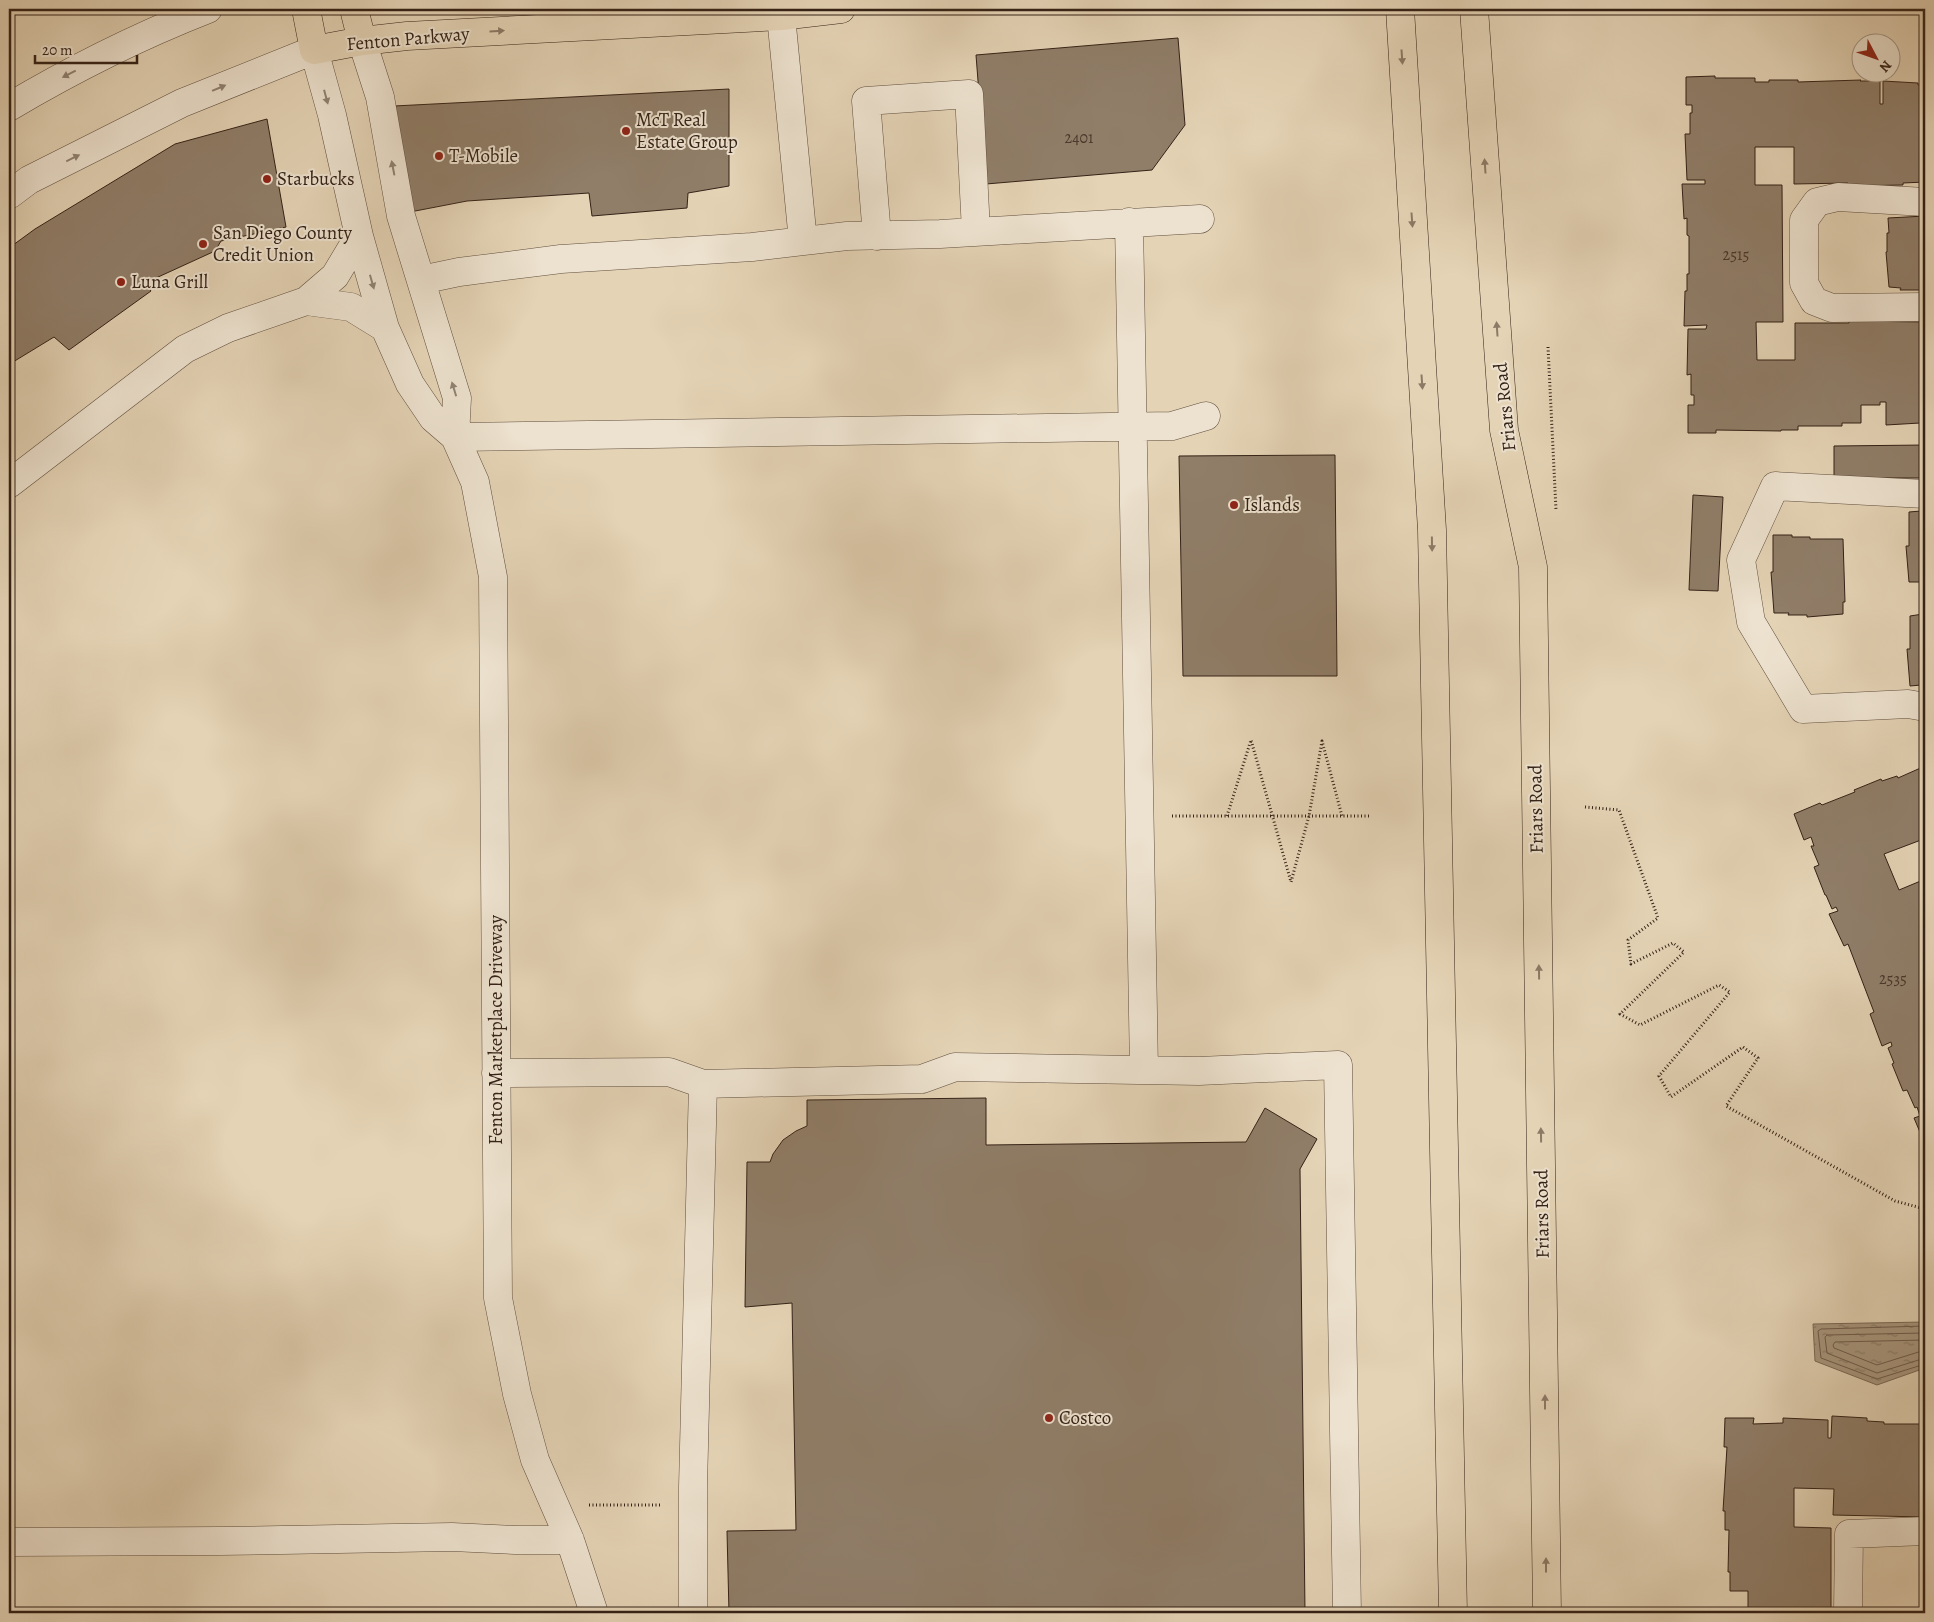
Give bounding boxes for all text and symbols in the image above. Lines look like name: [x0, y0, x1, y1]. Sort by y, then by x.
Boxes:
street label: Fenton Parkway: [345, 21, 471, 57]
one-way arrow: [490, 27, 506, 35]
scale bar: [35, 32, 138, 64]
north arrow: [1852, 32, 1902, 82]
text: 20 m: [42, 40, 73, 60]
one-way arrow: [1399, 50, 1407, 66]
text: N: [1875, 56, 1896, 76]
one-way arrow: [62, 70, 76, 78]
one-way arrow: [212, 84, 227, 92]
one-way arrow: [323, 89, 331, 104]
place label: McT Real Estate Group: [636, 107, 738, 155]
marker: McT Real Estate Group: [620, 125, 632, 137]
house number: 2401: [1065, 127, 1094, 149]
place label: T-Mobile: [449, 143, 518, 169]
marker: T-Mobile: [433, 150, 445, 162]
one-way arrow: [66, 154, 80, 162]
one-way arrow: [1481, 158, 1489, 174]
one-way arrow: [389, 160, 397, 176]
place label: Starbucks: [277, 166, 355, 192]
marker: Starbucks: [261, 173, 273, 185]
one-way arrow: [1409, 212, 1417, 228]
place label: San Diego County Credit Union: [213, 220, 352, 268]
marker: San Diego County Credit Union: [197, 238, 209, 250]
house number: 2515: [1723, 244, 1750, 266]
place label: Luna Grill: [131, 269, 209, 295]
one-way arrow: [368, 274, 376, 290]
marker: Luna Grill: [115, 276, 127, 288]
one-way arrow: [1492, 320, 1500, 336]
street label: Friars Road: [1487, 361, 1523, 453]
one-way arrow: [1419, 374, 1427, 390]
one-way arrow: [449, 381, 457, 396]
place label: Islands: [1244, 492, 1300, 518]
marker: Islands: [1228, 499, 1240, 511]
one-way arrow: [1428, 536, 1436, 552]
street label: Friars Road: [1522, 763, 1550, 854]
street label: Fenton Marketplace Driveway: [483, 915, 509, 1145]
one-way arrow: [1534, 964, 1542, 980]
house number: 2535: [1879, 968, 1907, 990]
one-way arrow: [1537, 1126, 1545, 1142]
street label: Friars Road: [1528, 1168, 1556, 1259]
one-way arrow: [1541, 1394, 1549, 1410]
place label: Costco: [1059, 1405, 1111, 1431]
marker: Costco: [1043, 1412, 1055, 1424]
one-way arrow: [1542, 1556, 1550, 1572]

